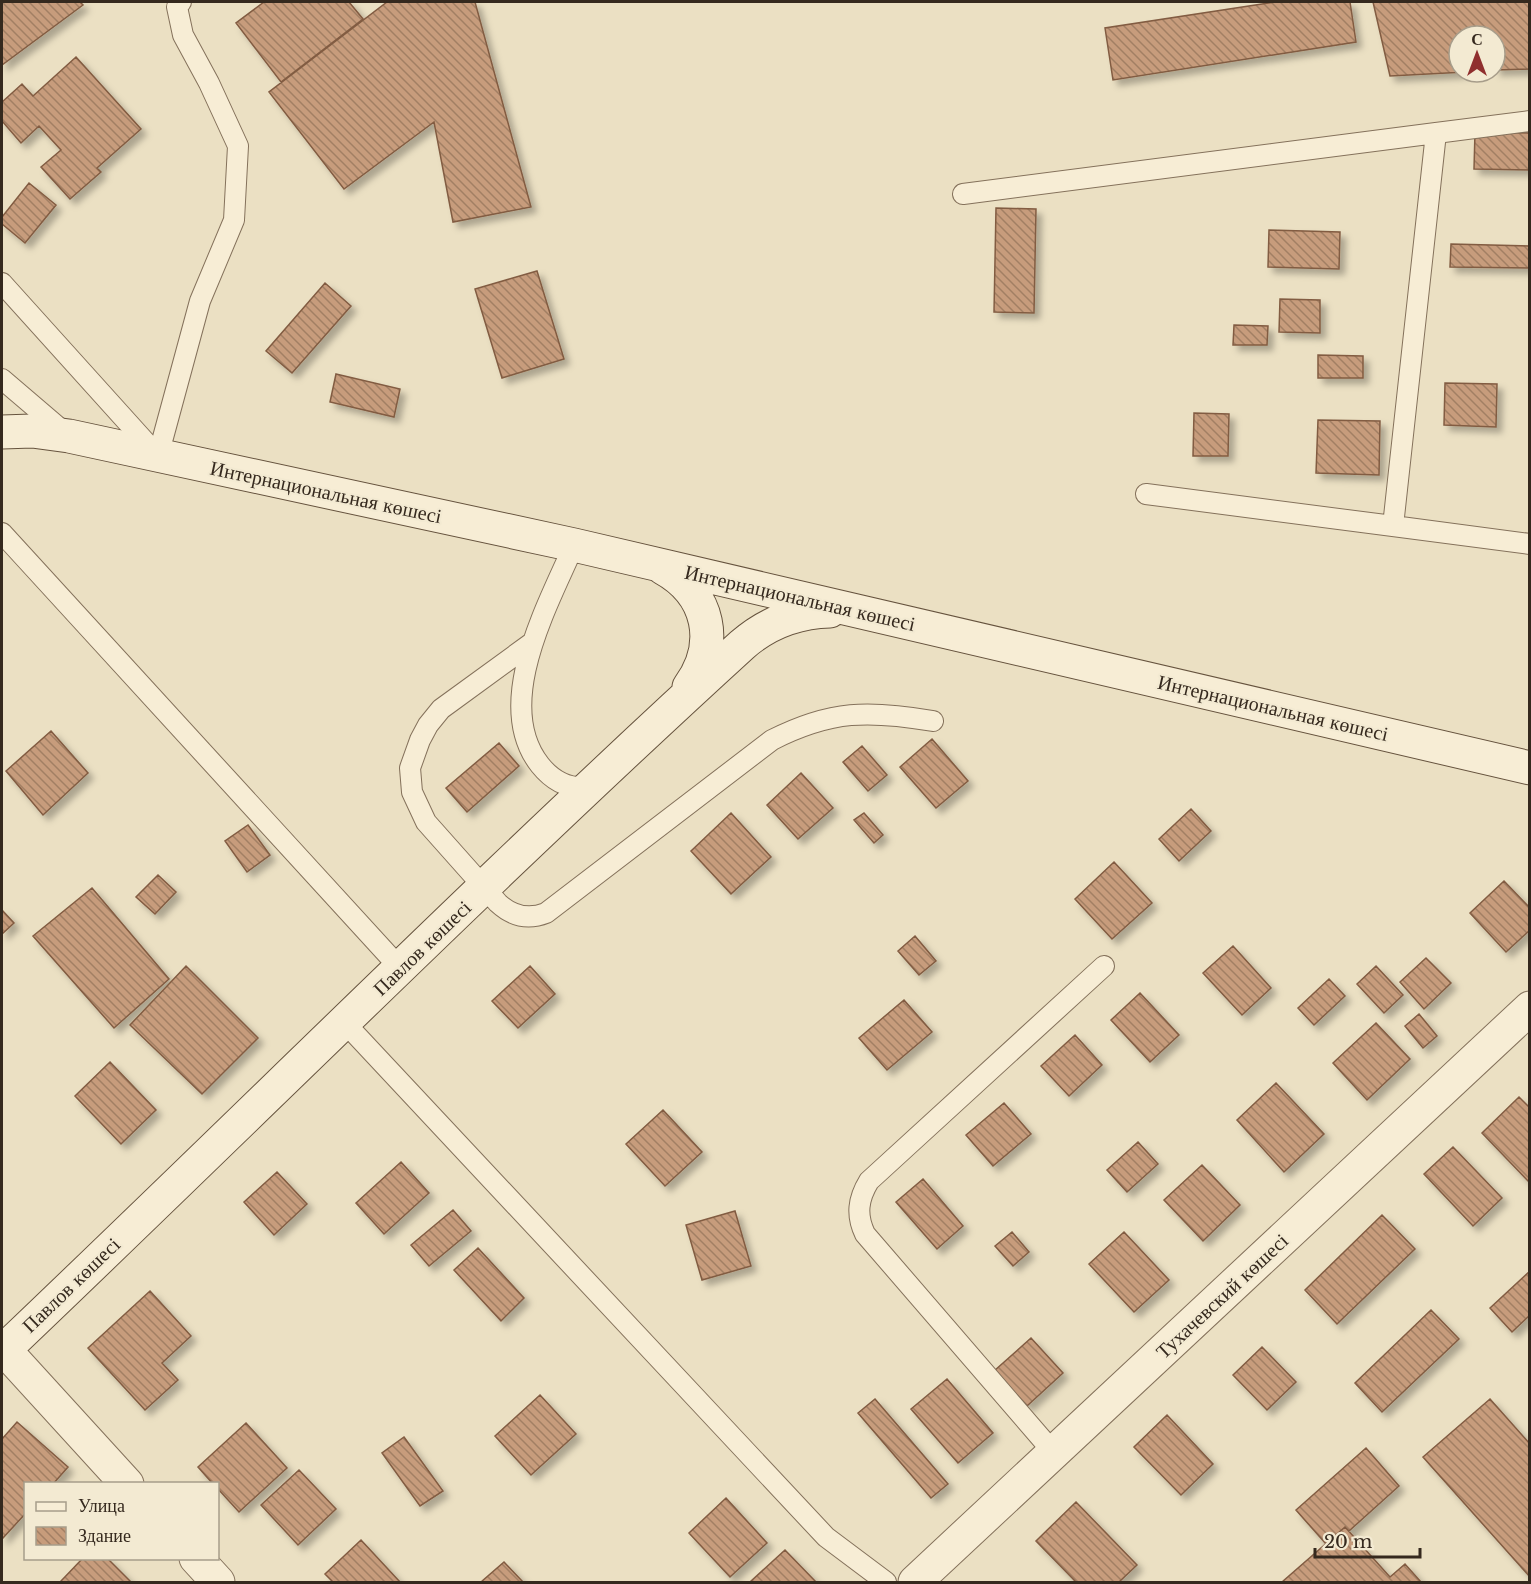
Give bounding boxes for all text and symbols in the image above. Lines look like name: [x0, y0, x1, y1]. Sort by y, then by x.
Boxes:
north arrow: [1447, 24, 1507, 84]
text: С: [1471, 29, 1483, 49]
street label: Интернациональная көшесі: [208, 456, 444, 528]
street label: Интернациональная көшесі: [682, 560, 918, 636]
street label: Интернациональная көшесі: [1155, 670, 1391, 746]
street label: Павлов көшесі: [368, 895, 476, 1001]
street label: Тухачевский көшесі: [1151, 1228, 1293, 1363]
street label: Павлов көшесі: [17, 1232, 125, 1338]
legend: [24, 1482, 219, 1560]
text: Улица: [78, 1495, 125, 1517]
scale bar: [1315, 1521, 1420, 1559]
text: Здание: [78, 1525, 131, 1547]
text: 20 m: [1324, 1531, 1372, 1553]

